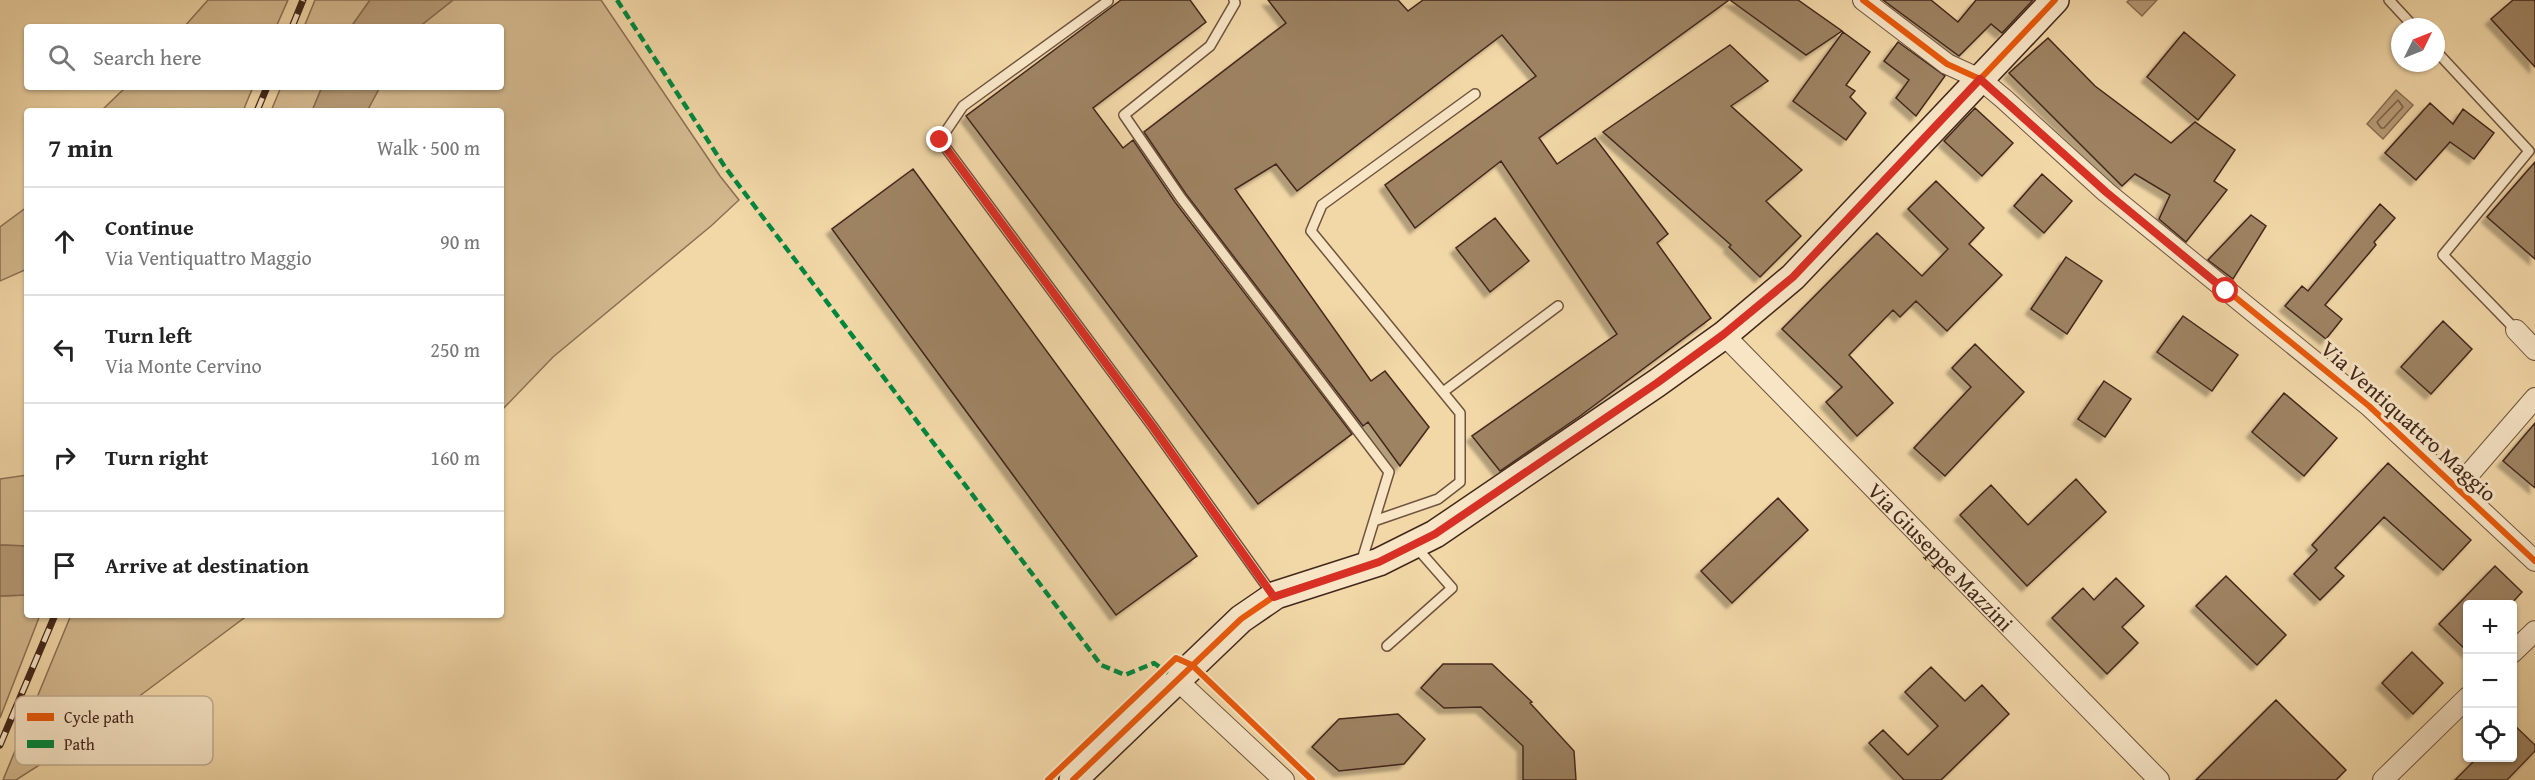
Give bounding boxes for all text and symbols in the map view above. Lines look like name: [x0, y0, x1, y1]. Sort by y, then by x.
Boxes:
north arrow: [2391, 18, 2445, 72]
search box: [24, 24, 504, 90]
icon: search: [45, 41, 78, 74]
text: Search here: [93, 41, 202, 73]
route end: [926, 126, 952, 152]
text: 7 min: [48, 128, 113, 167]
text: Walk · 500 m: [377, 133, 480, 162]
text: Continue: [105, 211, 194, 243]
icon: ahead: [48, 225, 81, 258]
text: 90 m: [440, 227, 480, 256]
text: Via Ventiquattro Maggio: [105, 243, 312, 272]
route start: [2212, 277, 2238, 303]
text: Turn left: [105, 319, 192, 351]
icon: left: [48, 333, 81, 366]
street label: Via Ventiquattro Maggio: [2314, 333, 2504, 509]
text: 250 m: [430, 335, 480, 364]
text: Via Monte Cervino: [105, 351, 262, 380]
icon: right: [48, 441, 81, 474]
text: Turn right: [105, 441, 208, 473]
text: 160 m: [430, 443, 480, 472]
street label: Via Giuseppe Mazzini: [1860, 475, 2021, 638]
icon: arrive: [48, 549, 81, 582]
text: Arrive at destination: [105, 549, 309, 581]
map controls: [2463, 600, 2517, 762]
button: +: [2463, 600, 2517, 654]
button: −: [2463, 654, 2517, 708]
legend: [15, 696, 213, 765]
text: Cycle path: [64, 705, 134, 729]
button: locate: [2463, 708, 2517, 762]
text: Path: [64, 732, 95, 756]

